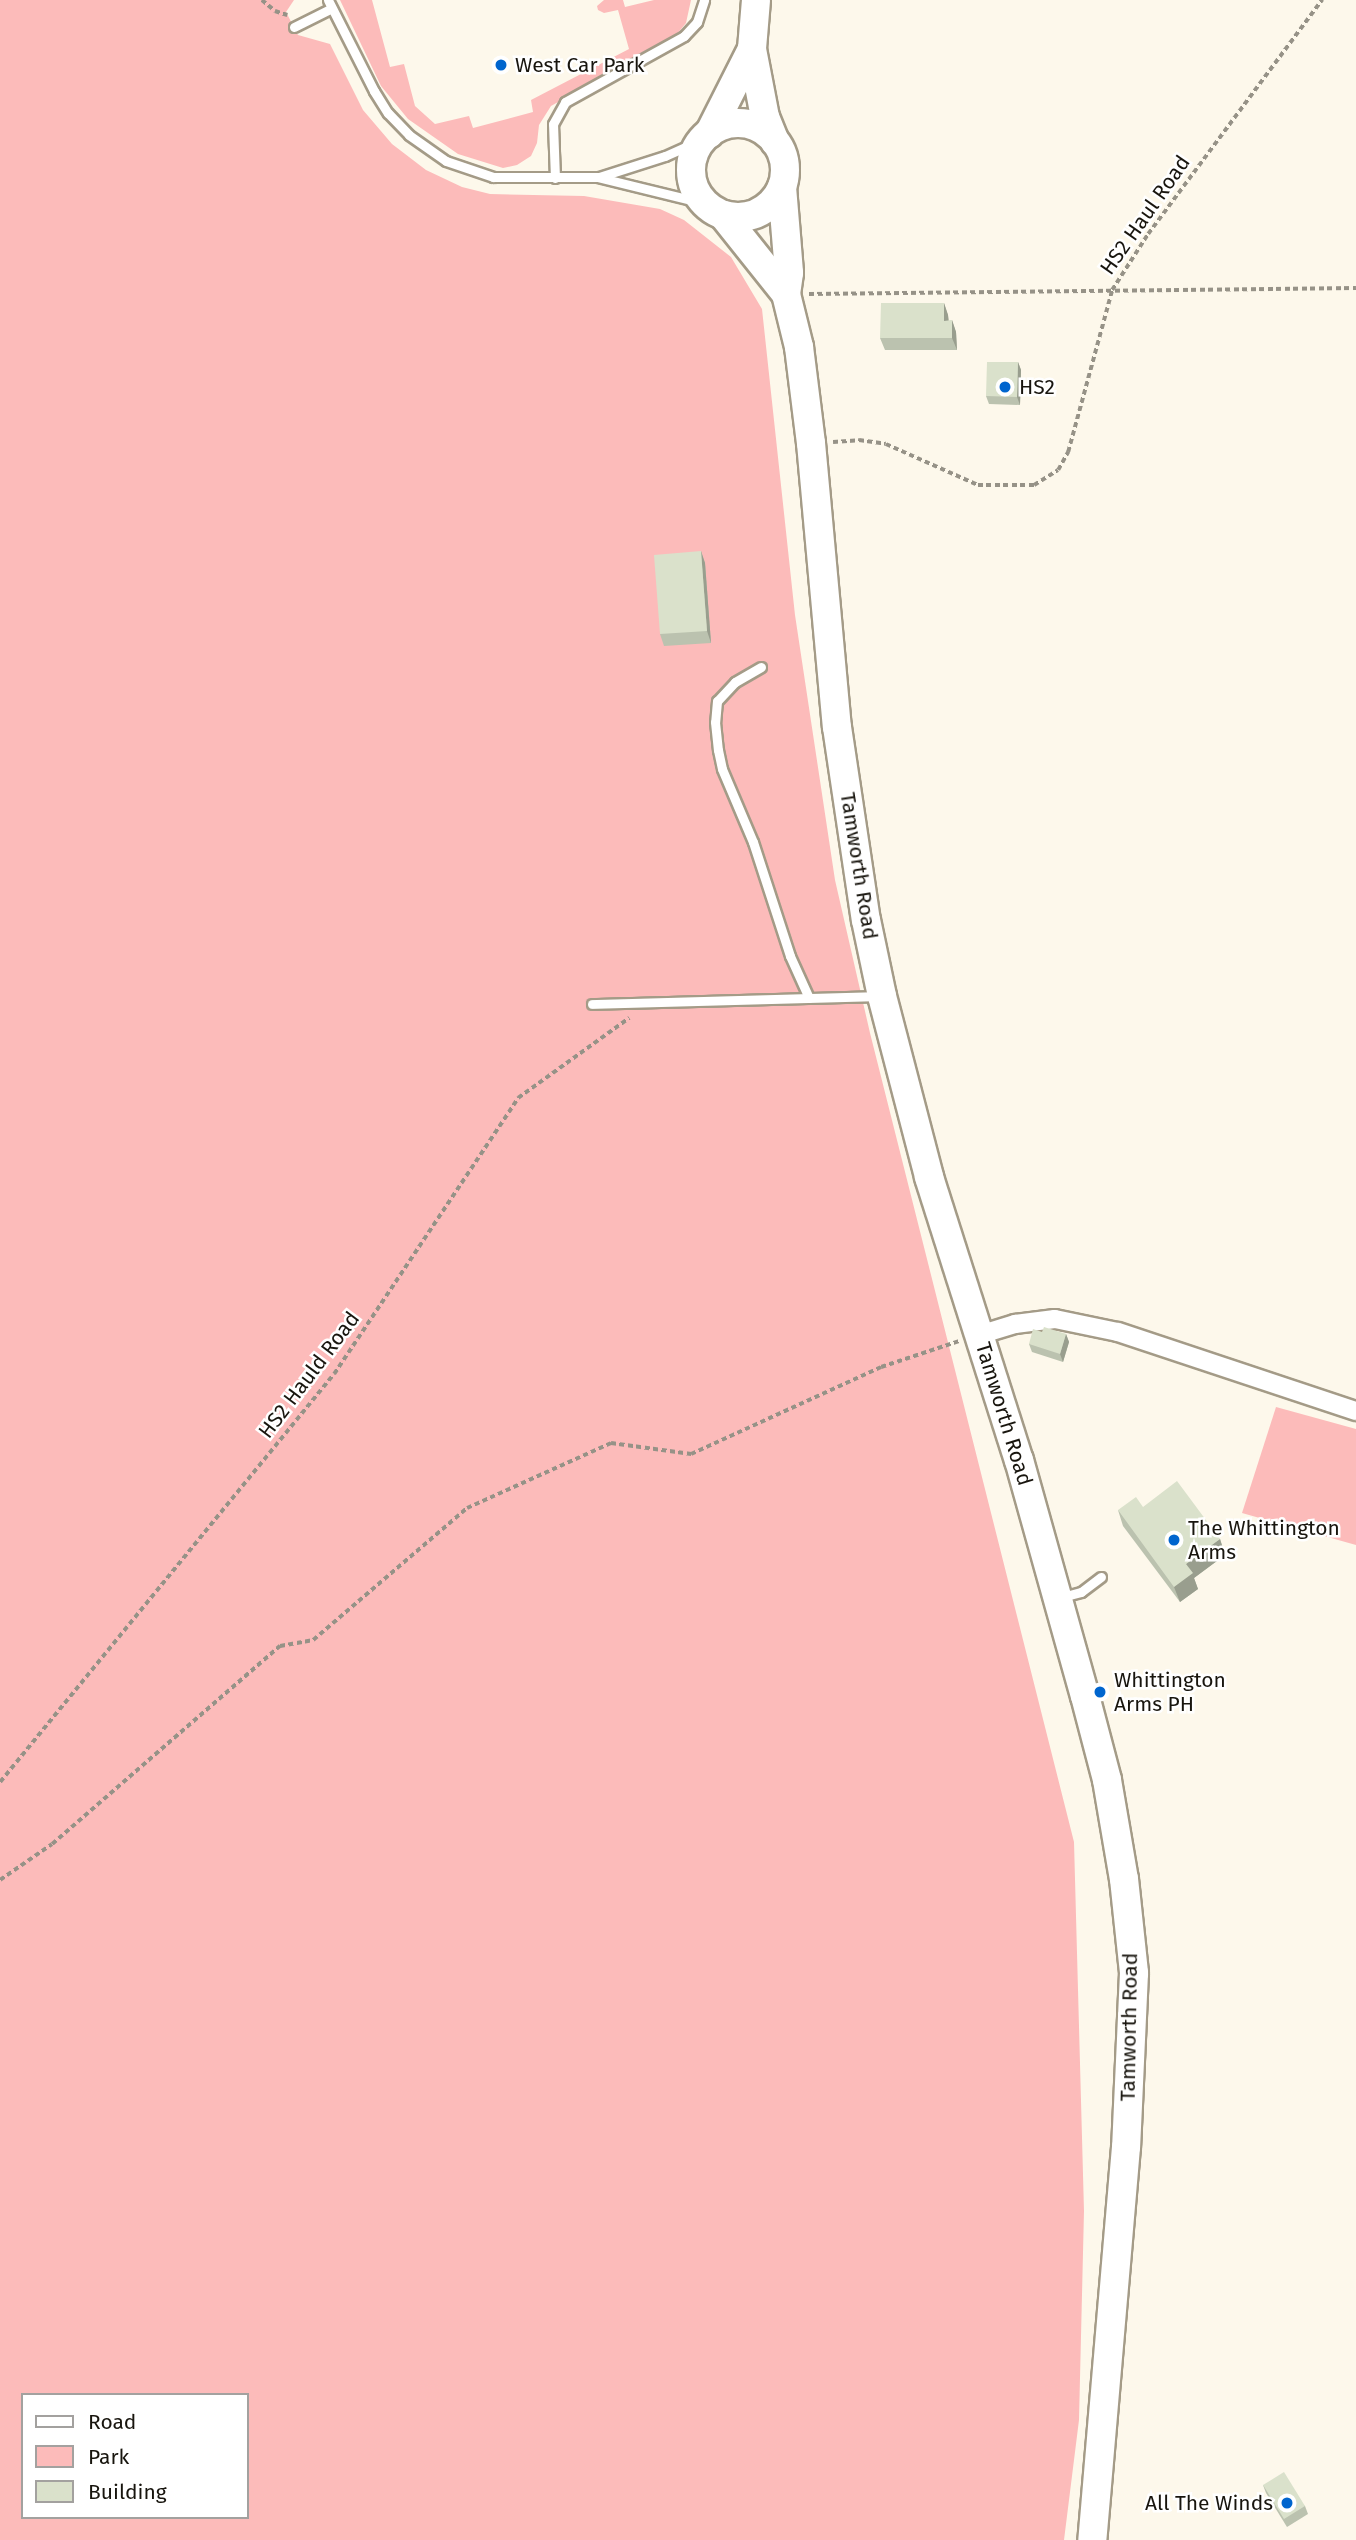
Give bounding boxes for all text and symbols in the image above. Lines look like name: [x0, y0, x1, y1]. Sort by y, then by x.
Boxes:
place label: West Car Park: [515, 52, 645, 78]
marker: West Car Park: [493, 57, 509, 73]
street label: HS2 Haul Road: [1095, 151, 1195, 279]
place label: HS2: [1019, 374, 1055, 400]
marker: HS2: [997, 379, 1013, 395]
street label: Tamworth Road: [835, 791, 883, 941]
street label: HS2 Hauld Road: [253, 1307, 365, 1443]
street label: Tamworth Road: [970, 1339, 1038, 1489]
place label: The Whittington Arms: [1188, 1515, 1340, 1565]
marker: The Whittington Arms: [1166, 1532, 1182, 1548]
place label: Whittington Arms PH: [1114, 1667, 1226, 1717]
marker: Whittington Arms PH: [1092, 1684, 1108, 1700]
street label: Tamworth Road: [1115, 1953, 1143, 2101]
legend: [21, 2393, 248, 2519]
text: Road: [88, 2409, 136, 2435]
text: Park: [88, 2444, 129, 2470]
text: Building: [88, 2479, 167, 2505]
place label: All The Winds: [1145, 2490, 1273, 2516]
marker: All The Winds: [1279, 2495, 1295, 2511]

